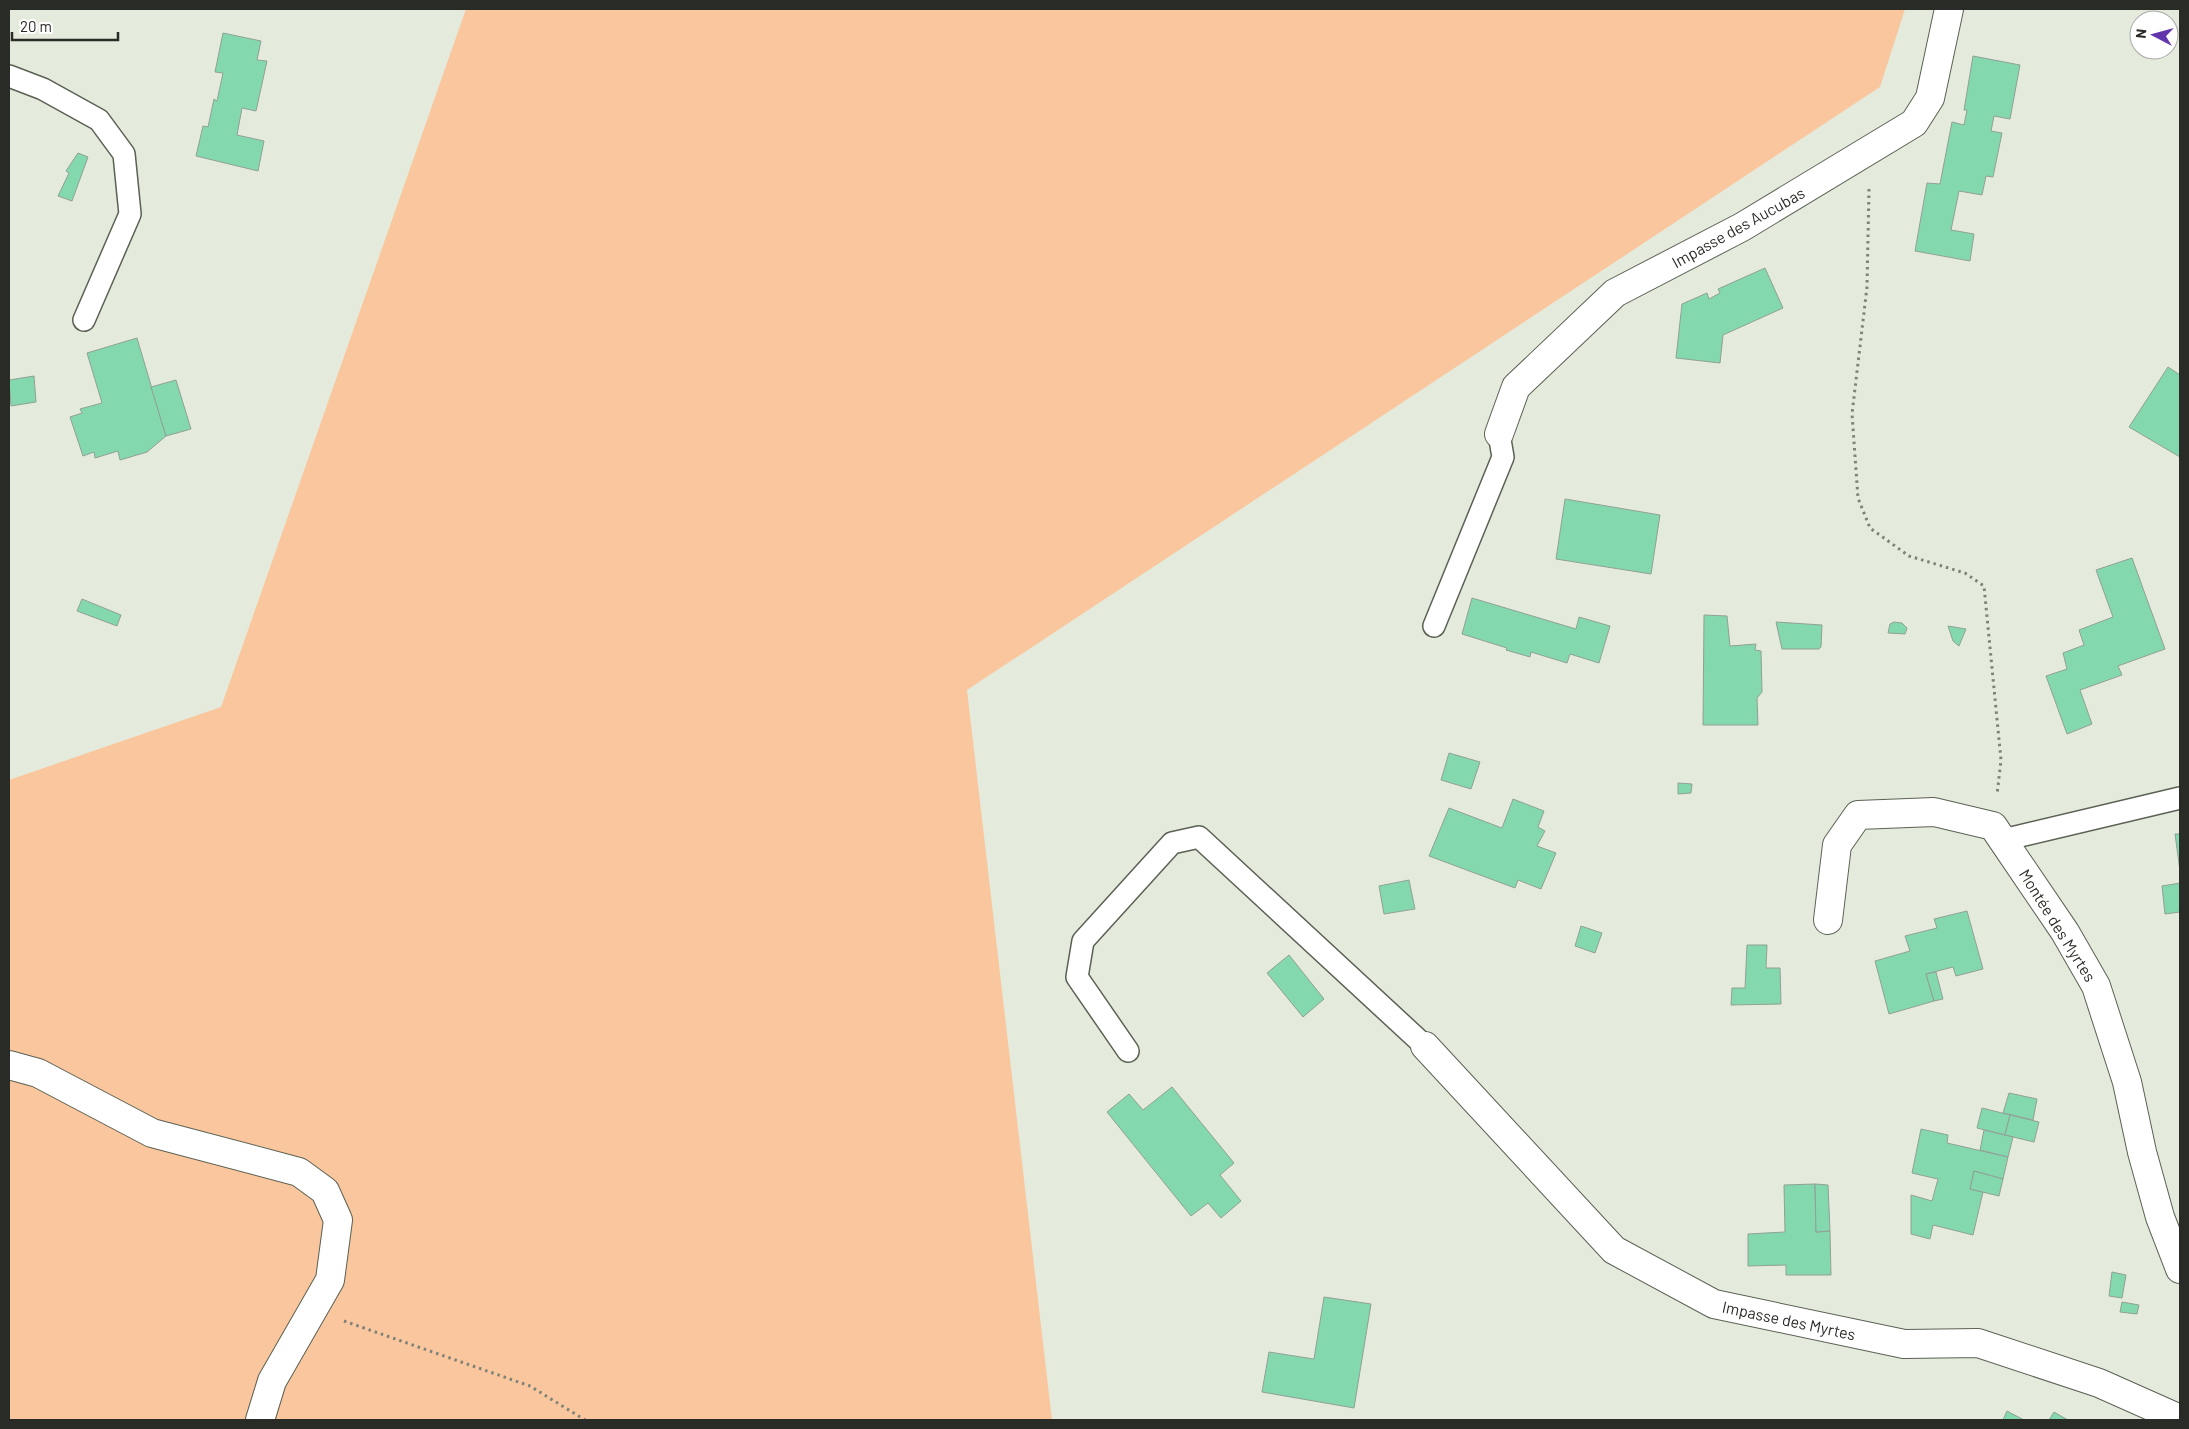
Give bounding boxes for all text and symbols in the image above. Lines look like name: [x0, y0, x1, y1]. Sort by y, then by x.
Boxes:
scale bar: [12, 10, 119, 42]
north arrow: [2129, 10, 2179, 60]
text: 20 m: [20, 17, 52, 35]
text: N: [2132, 28, 2150, 39]
street label: Impasse des Aucubas: [1668, 183, 1808, 271]
street label: Montée des Myrtes: [2016, 865, 2100, 985]
street label: Impasse des Myrtes: [1721, 1297, 1857, 1343]

